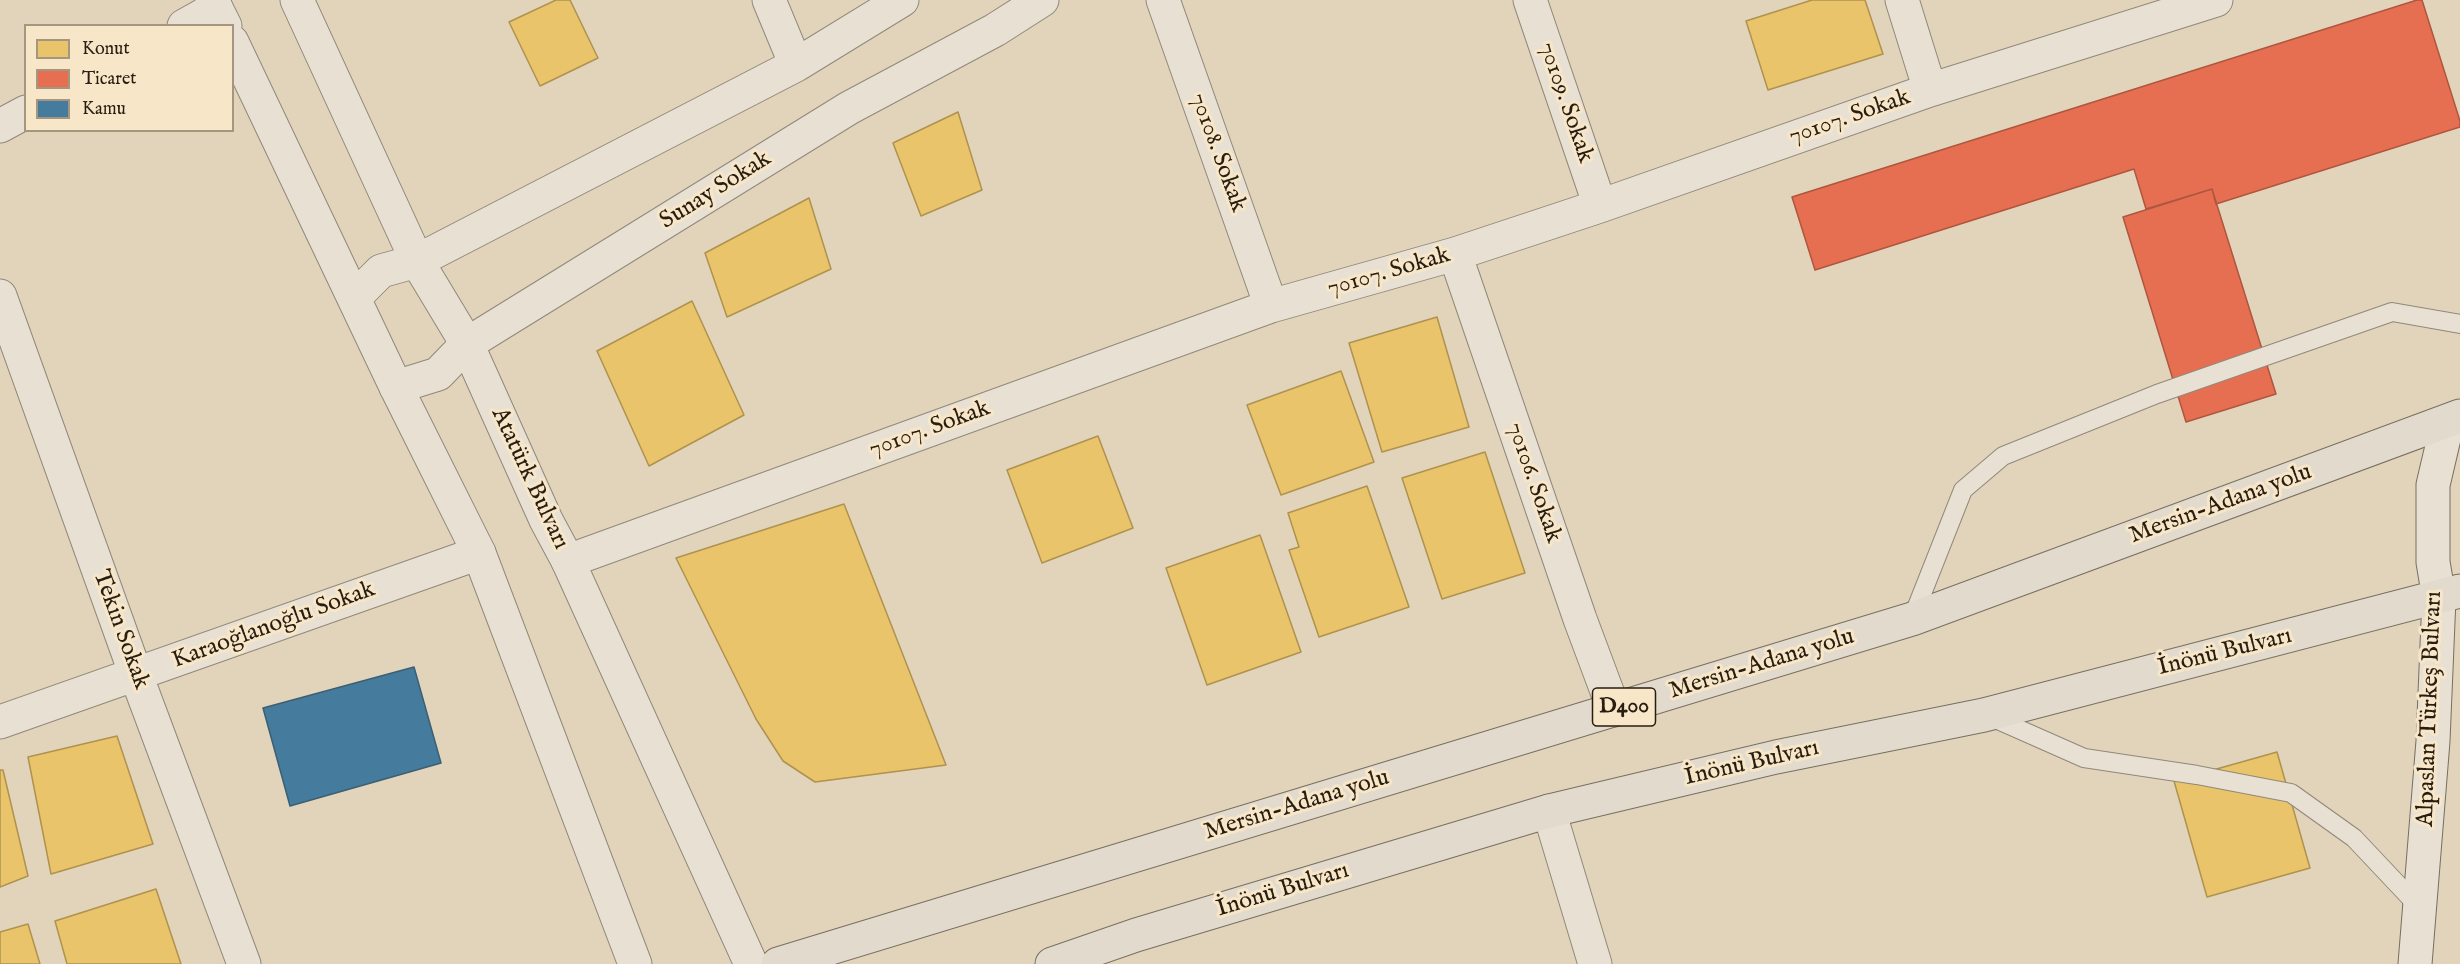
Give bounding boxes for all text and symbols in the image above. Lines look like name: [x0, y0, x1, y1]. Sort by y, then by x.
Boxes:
legend: [24, 24, 234, 132]
text: Konut: [82, 38, 130, 61]
street label: 70109. Sokak: [1531, 39, 1599, 167]
text: Ticaret: [82, 68, 136, 91]
street label: 70107. Sokak: [1786, 84, 1914, 152]
street label: 70108. Sokak: [1182, 90, 1252, 216]
text: Kamu: [82, 98, 126, 121]
street label: Sunay Sokak: [655, 145, 777, 237]
street label: 70107. Sokak: [1324, 242, 1454, 304]
street label: 70107. Sokak: [866, 395, 994, 465]
street label: Atatürk Bulvarı: [484, 404, 574, 554]
street label: 70106. Sokak: [1499, 419, 1567, 547]
street label: Mersin-Adana yolu: [2126, 459, 2316, 551]
street label: Tekin Sokak: [85, 566, 155, 694]
street label: Karaoğlanoğlu Sokak: [169, 576, 379, 676]
street label: Alpaslan Türkeş Bulvarı: [2412, 591, 2450, 827]
street label: İnönü Bulvarı: [2155, 622, 2295, 684]
street label: Mersin-Adana yolu: [1666, 623, 1858, 707]
road number: D400: [1592, 688, 1656, 726]
street label: İnönü Bulvarı: [1682, 735, 1822, 793]
street label: Mersin-Adana yolu: [1201, 764, 1393, 848]
street label: İnönü Bulvarı: [1213, 857, 1353, 925]

